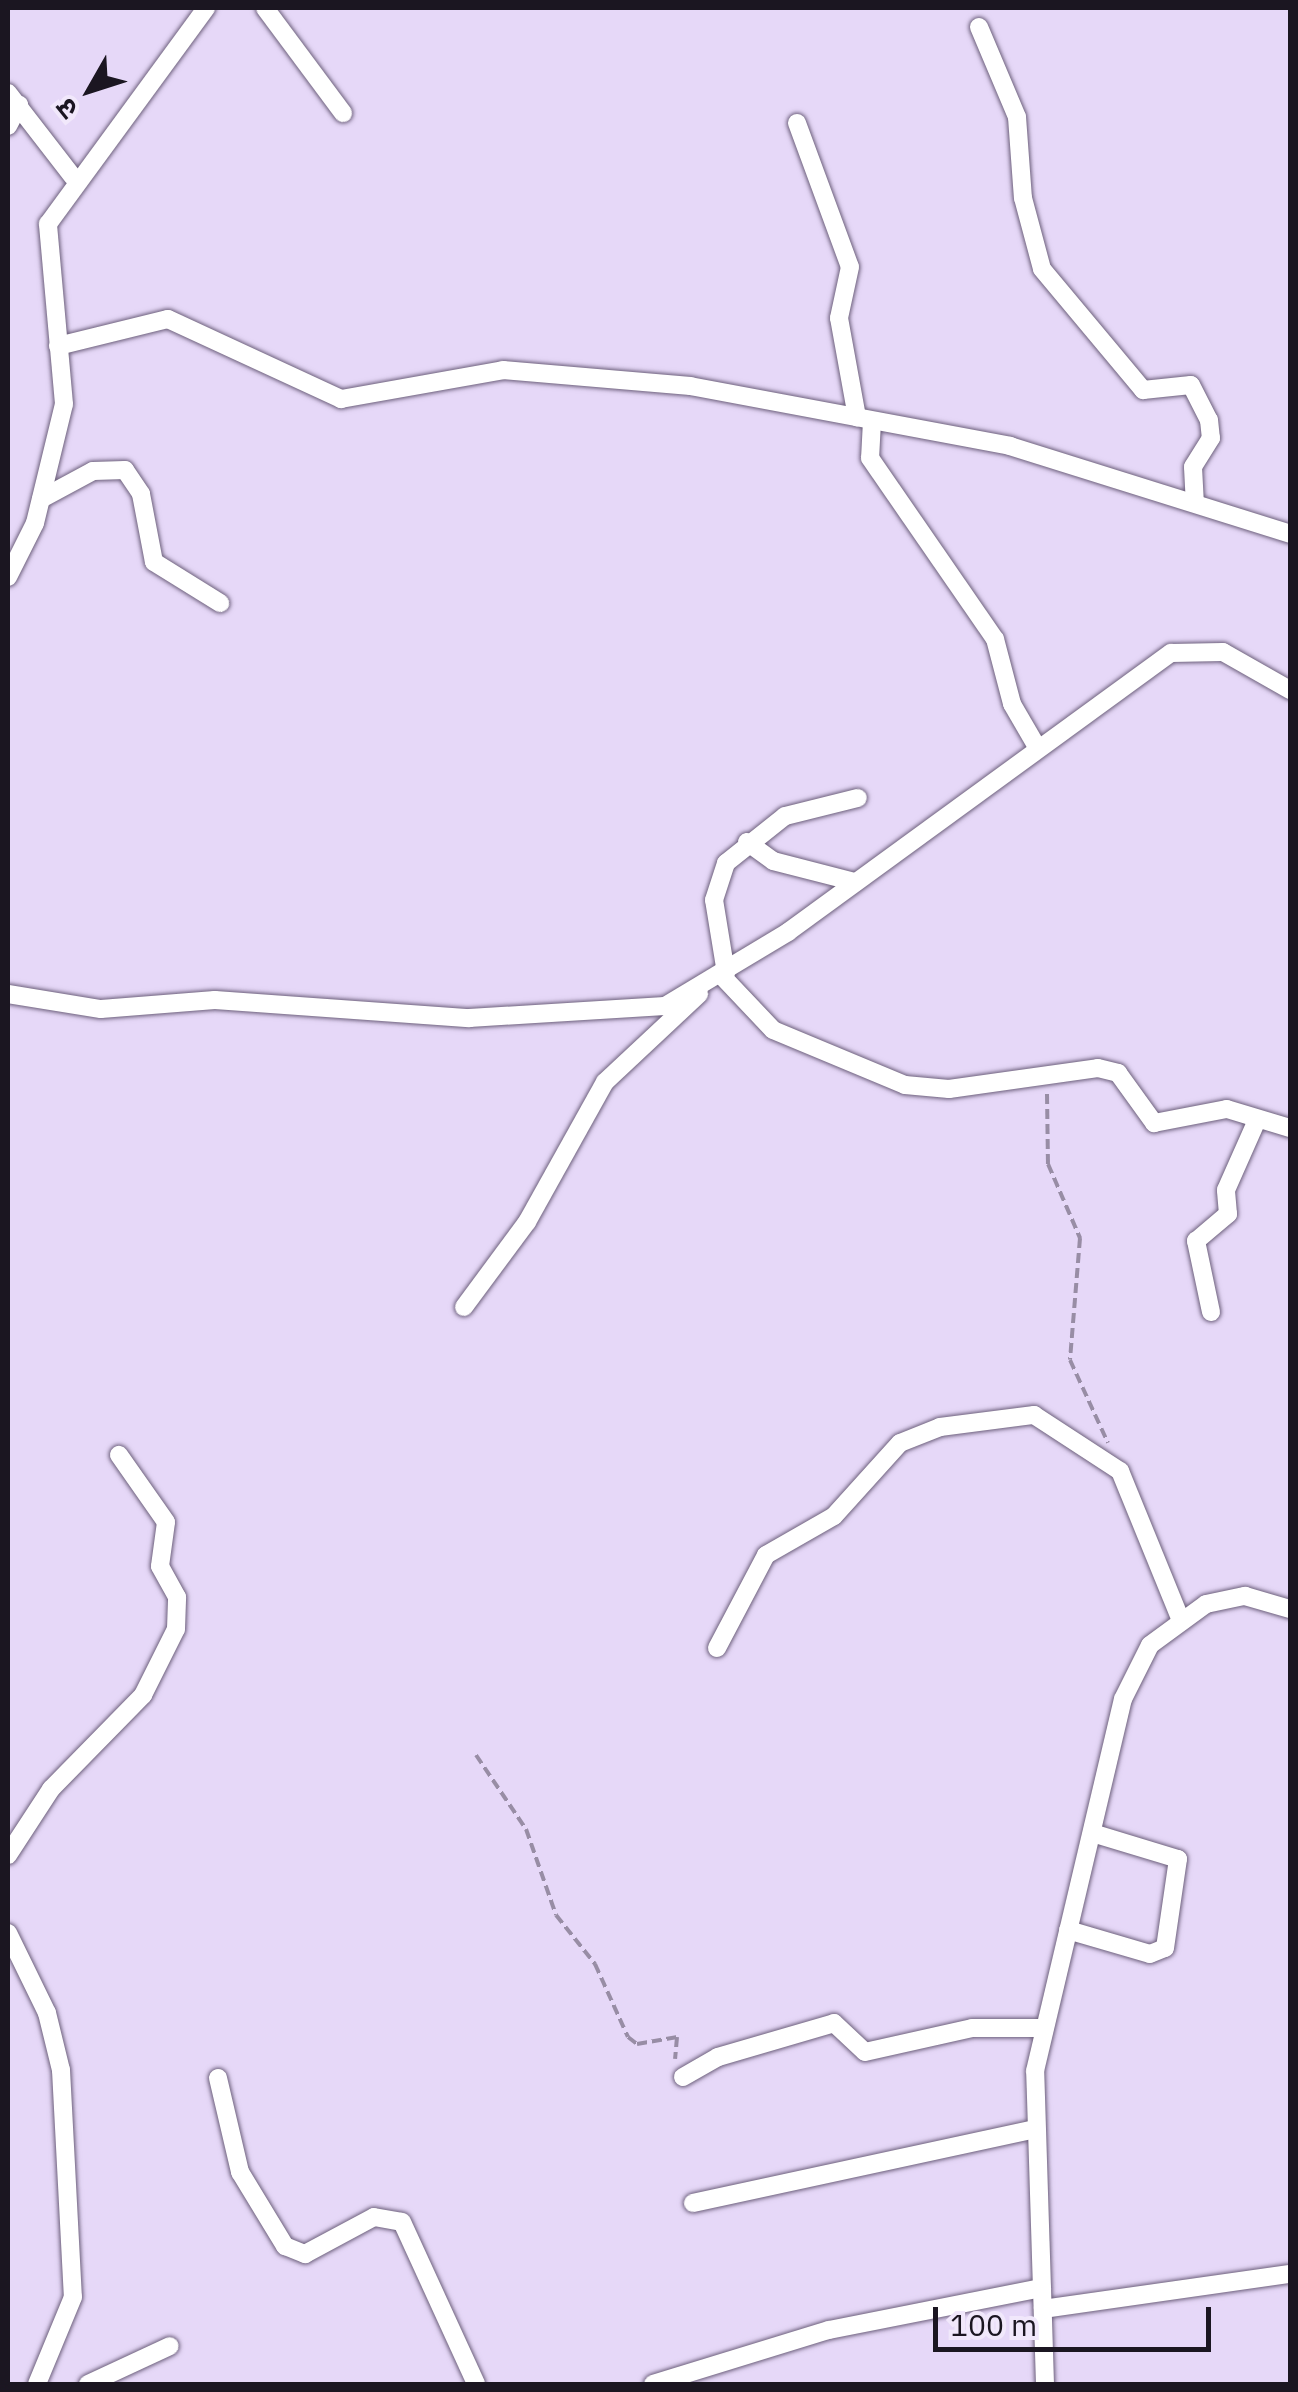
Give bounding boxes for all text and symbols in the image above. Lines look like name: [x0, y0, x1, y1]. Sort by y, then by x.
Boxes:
north arrow: [40, 40, 140, 140]
text: उ: [47, 91, 86, 127]
scale bar: [938, 2287, 1216, 2349]
text: 100 m: [950, 2305, 1037, 2344]

